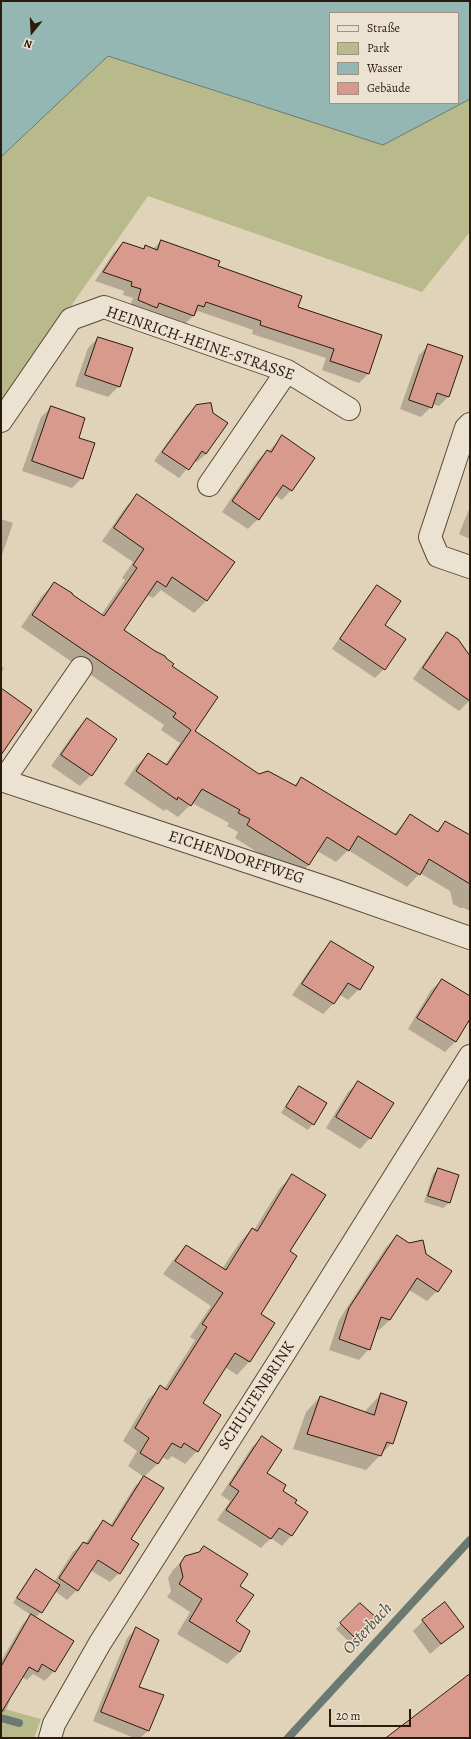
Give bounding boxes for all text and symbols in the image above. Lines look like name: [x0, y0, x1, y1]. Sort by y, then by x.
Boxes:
north arrow: [12, 12, 52, 52]
legend: [329, 12, 459, 104]
text: Straße: [367, 20, 400, 36]
text: N: [22, 36, 34, 52]
text: Park: [367, 40, 390, 56]
text: Wasser: [367, 60, 402, 76]
text: Gebäude: [367, 80, 410, 96]
street label: HEINRICH-HEINE-STRASSE: [103, 303, 297, 385]
street label: EICHENDORFFWEG: [166, 827, 306, 889]
street label: SCHULTENBRINK: [215, 1338, 299, 1454]
water label: Osterbach: [339, 1599, 397, 1659]
scale bar: [331, 1701, 413, 1727]
text: 20 m: [336, 1708, 360, 1724]

